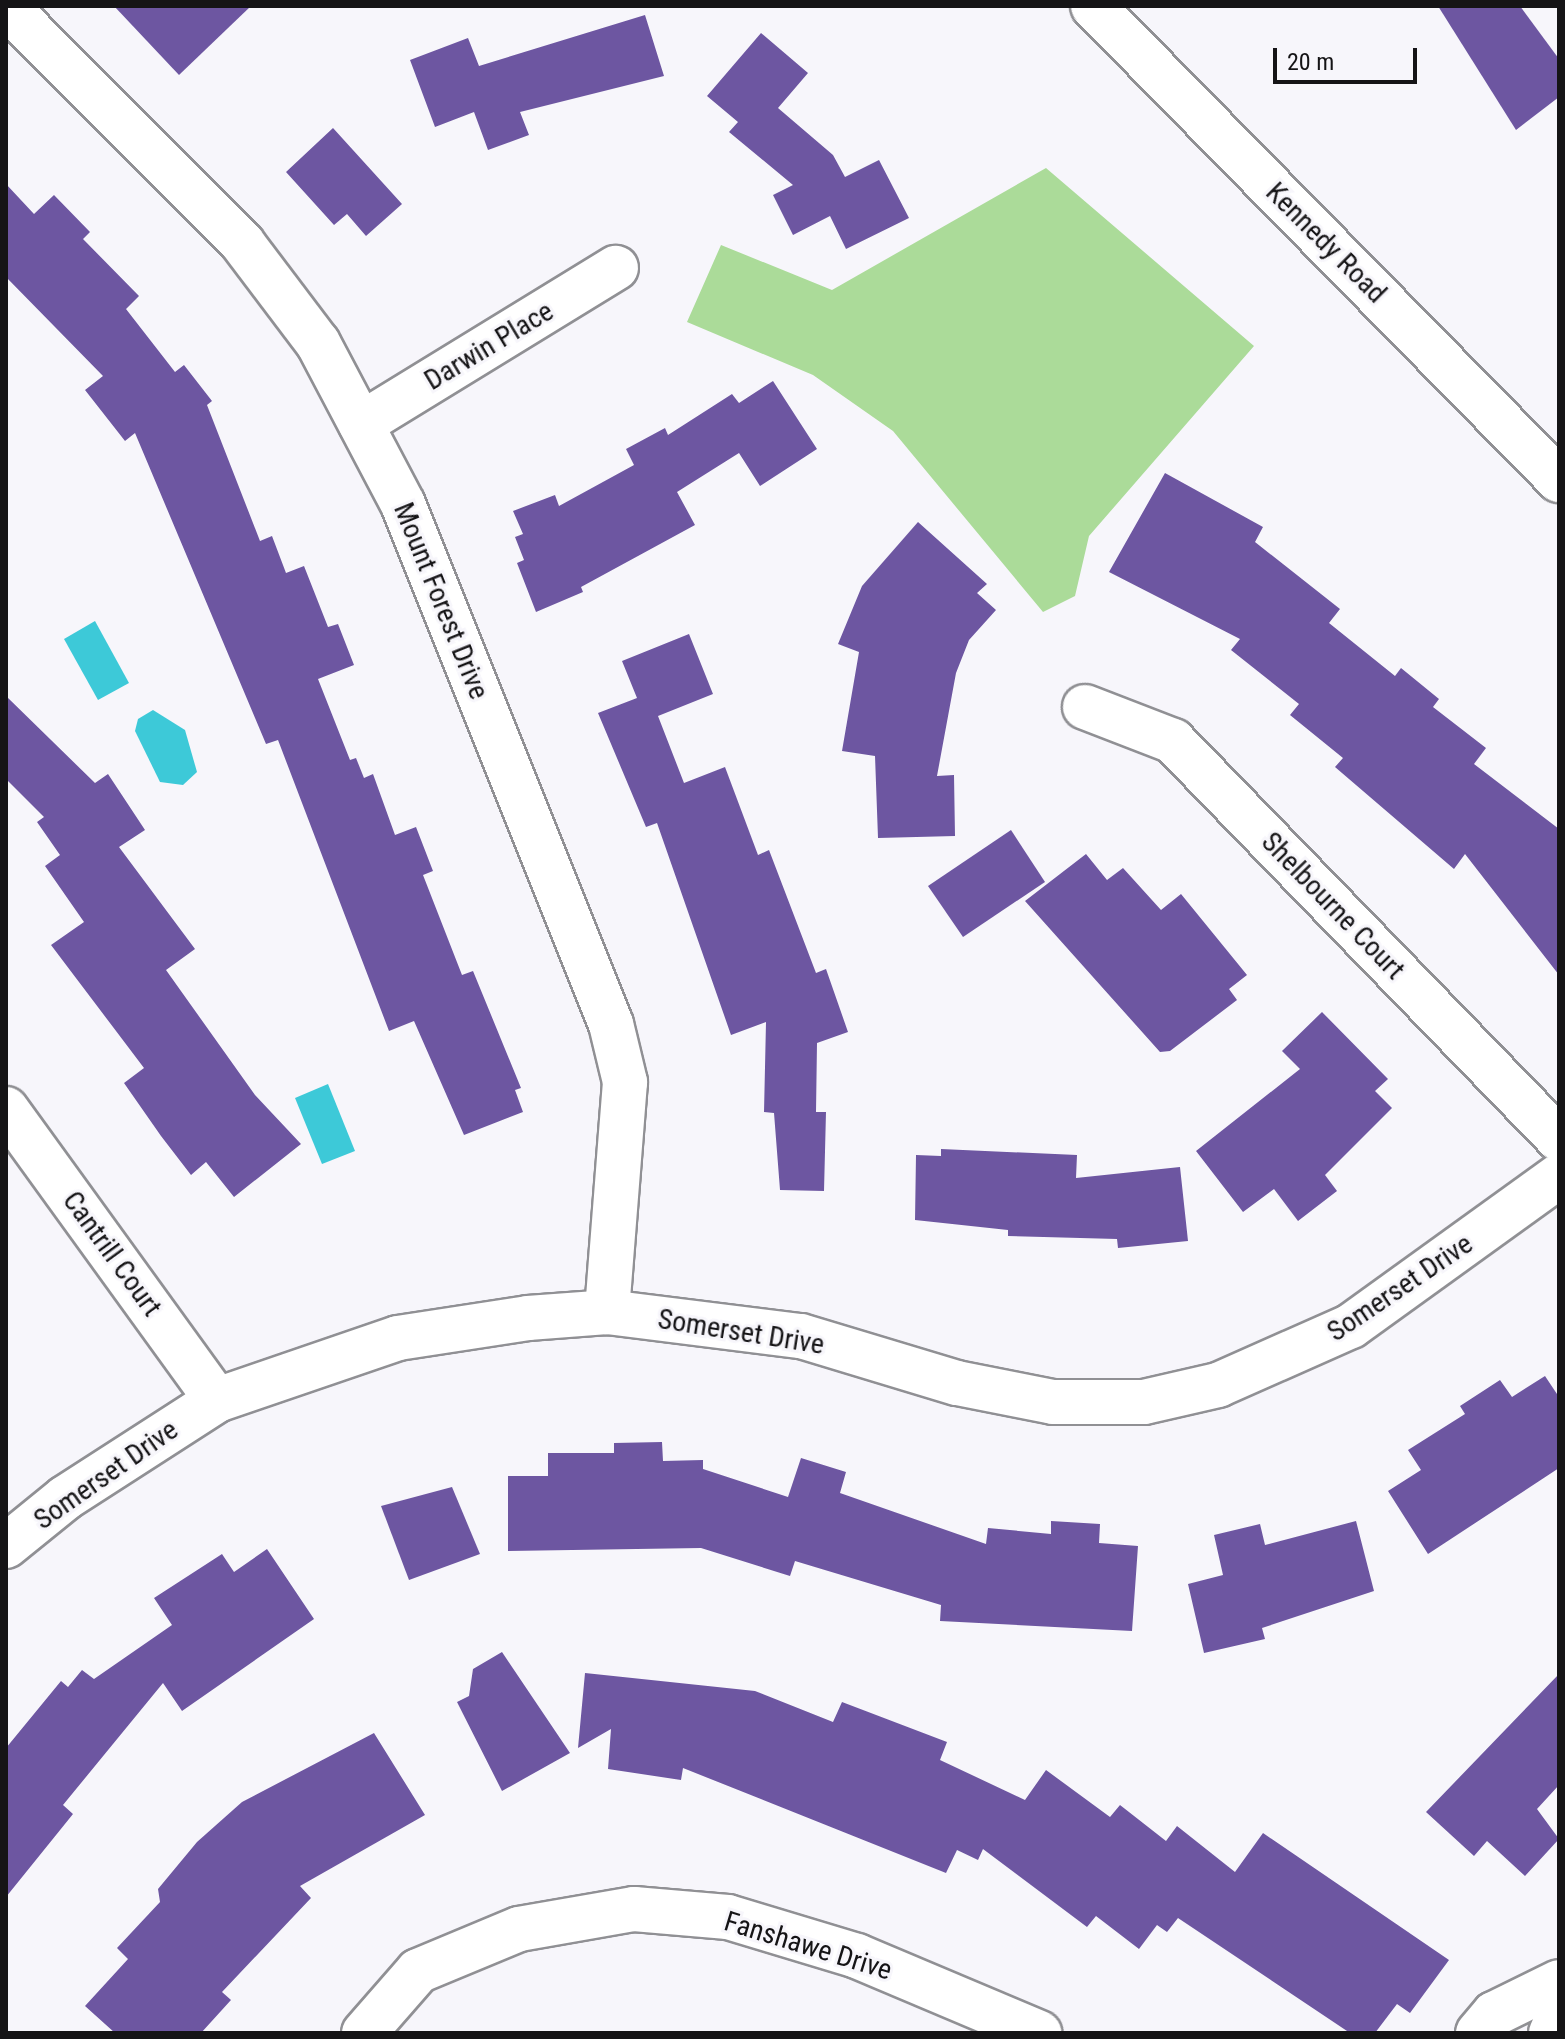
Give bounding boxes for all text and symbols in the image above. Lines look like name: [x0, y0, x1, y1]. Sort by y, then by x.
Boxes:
scale bar: [1277, 32, 1421, 82]
text: 20 m: [1287, 48, 1334, 76]
street label: Kennedy Road: [1259, 176, 1393, 310]
street label: Darwin Place: [419, 294, 559, 398]
street label: Mount Forest Drive: [386, 498, 496, 704]
street label: Shelbourne Court: [1254, 825, 1412, 987]
street label: Cantrill Court: [55, 1185, 169, 1323]
street label: Somerset Drive: [1321, 1227, 1479, 1349]
street label: Somerset Drive: [656, 1302, 826, 1362]
street label: Somerset Drive: [28, 1413, 184, 1537]
street label: Fanshawe Drive: [720, 1905, 896, 1987]

